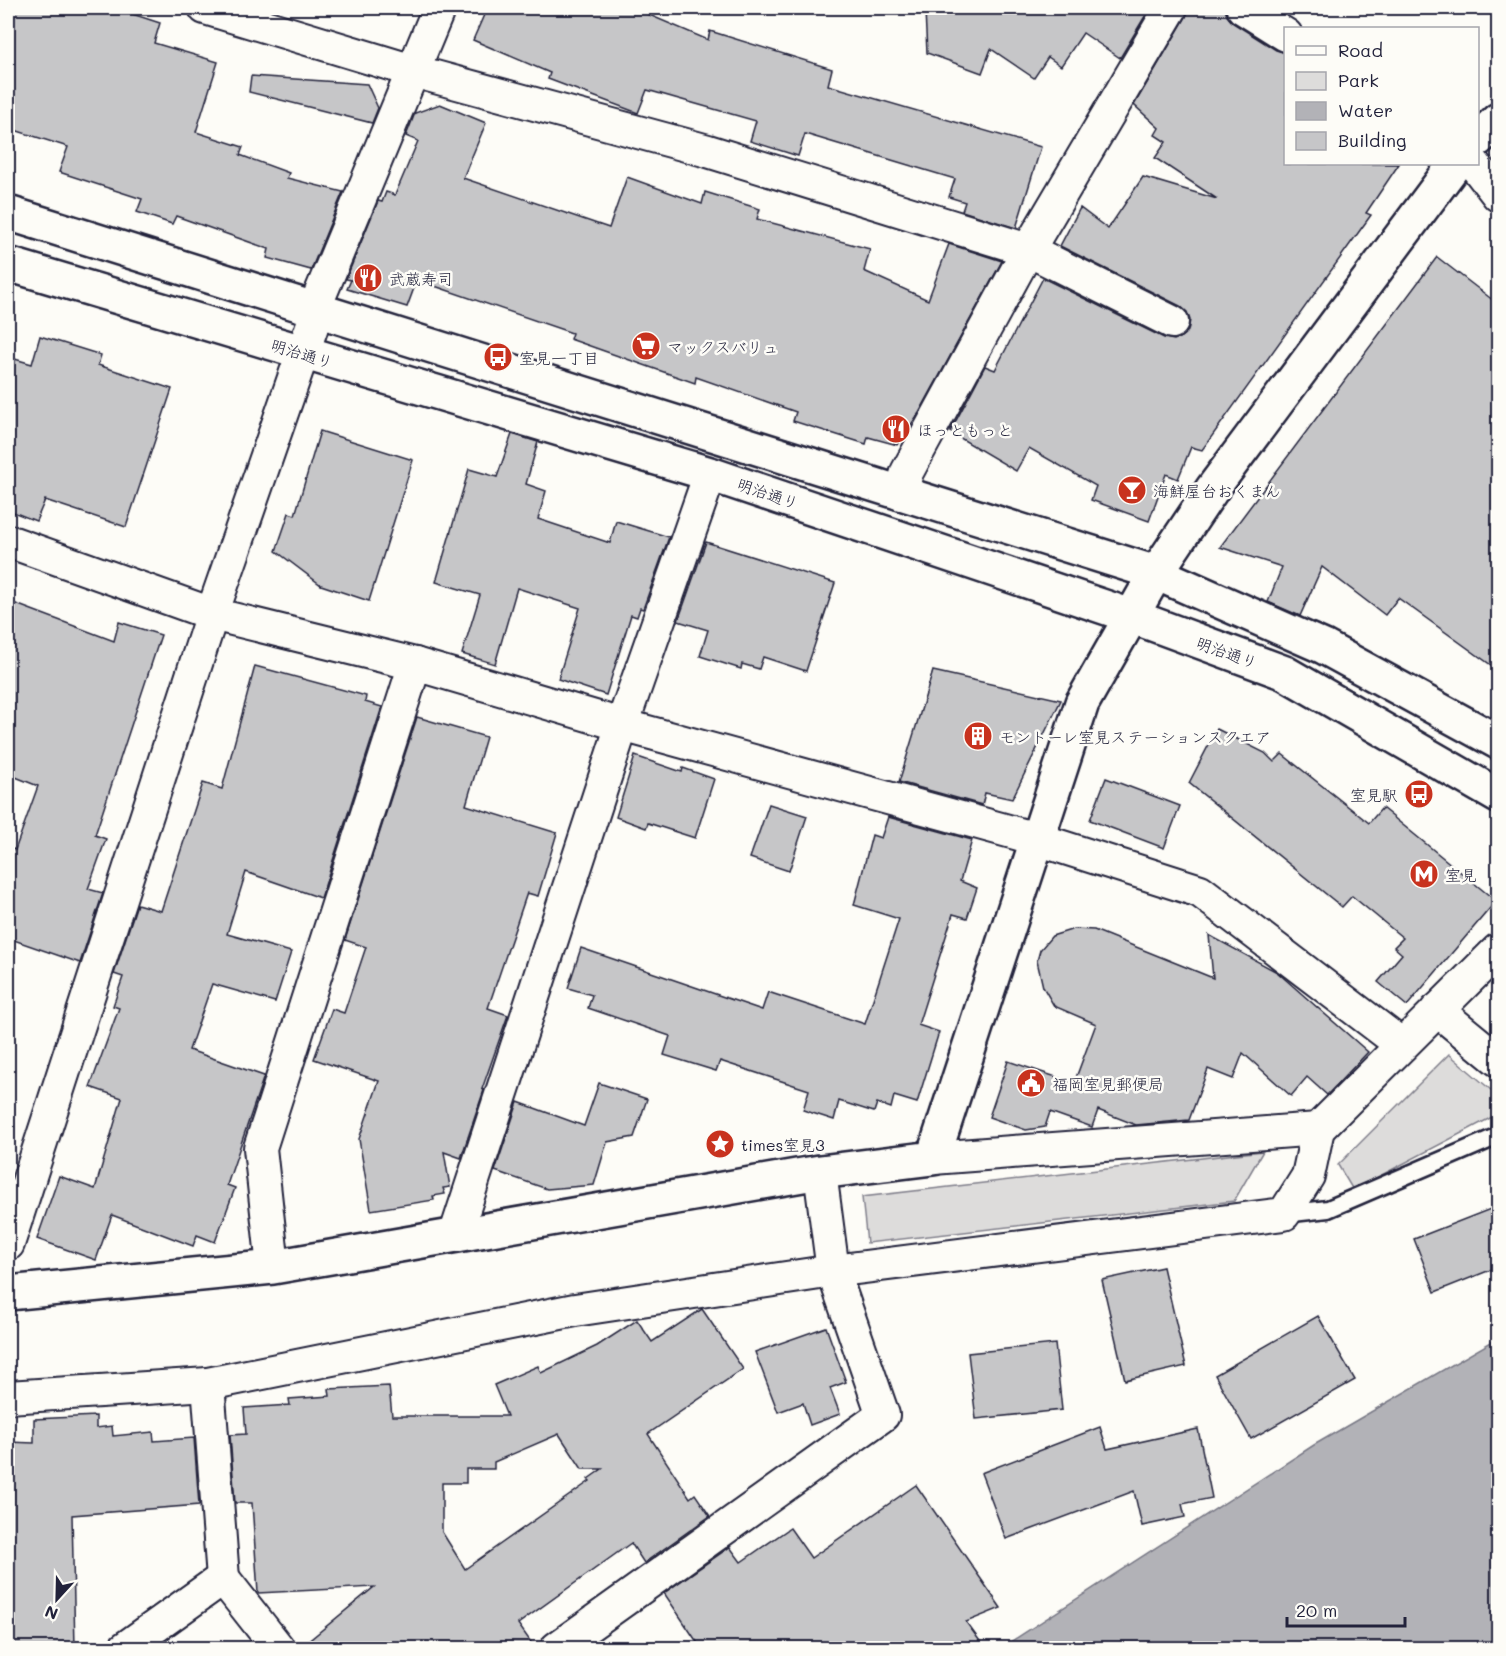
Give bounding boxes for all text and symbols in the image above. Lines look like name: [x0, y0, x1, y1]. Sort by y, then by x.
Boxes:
legend: [1284, 27, 1479, 165]
text: Road: [1338, 38, 1383, 62]
text: Park: [1338, 68, 1379, 92]
text: Water: [1338, 98, 1393, 122]
text: Building: [1338, 128, 1406, 152]
restaurant icon: 武蔵寿司: [352, 262, 384, 294]
place label: 武蔵寿司: [389, 268, 453, 289]
supermarket icon: マックスバリュ: [630, 330, 662, 362]
street label: 明治通り: [268, 334, 336, 372]
place label: マックスバリュ: [667, 336, 779, 357]
bus stop icon: 室見一丁目: [482, 341, 514, 373]
place label: 室見一丁目: [519, 347, 599, 368]
restaurant icon: ほっともっと: [880, 413, 912, 445]
place label: ほっともっと: [917, 419, 1013, 440]
street label: 明治通り: [734, 473, 802, 513]
bar icon: 海鮮屋台おくまん: [1116, 474, 1148, 506]
place label: 海鮮屋台おくまん: [1153, 480, 1281, 501]
street label: 明治通り: [1193, 631, 1261, 673]
building icon: モントーレ室見ステーションスクエア: [962, 720, 994, 752]
place label: モントーレ室見ステーションスクエア: [999, 726, 1271, 747]
bus stop icon: 室見駅: [1403, 778, 1435, 810]
place label: 室見駅: [1350, 784, 1398, 805]
metro station icon: 室見: [1408, 858, 1440, 890]
place label: 室見: [1445, 864, 1477, 885]
public building icon: 福岡室見郵便局: [1015, 1067, 1047, 1099]
place label: 福岡室見郵便局: [1052, 1073, 1164, 1094]
place icon: times室見3: [704, 1128, 736, 1160]
place label: times室見3: [741, 1134, 825, 1155]
north arrow: [27, 1569, 87, 1629]
scale bar: [1287, 1590, 1406, 1628]
text: 20 m: [1296, 1598, 1337, 1622]
text: N: [42, 1601, 61, 1625]

